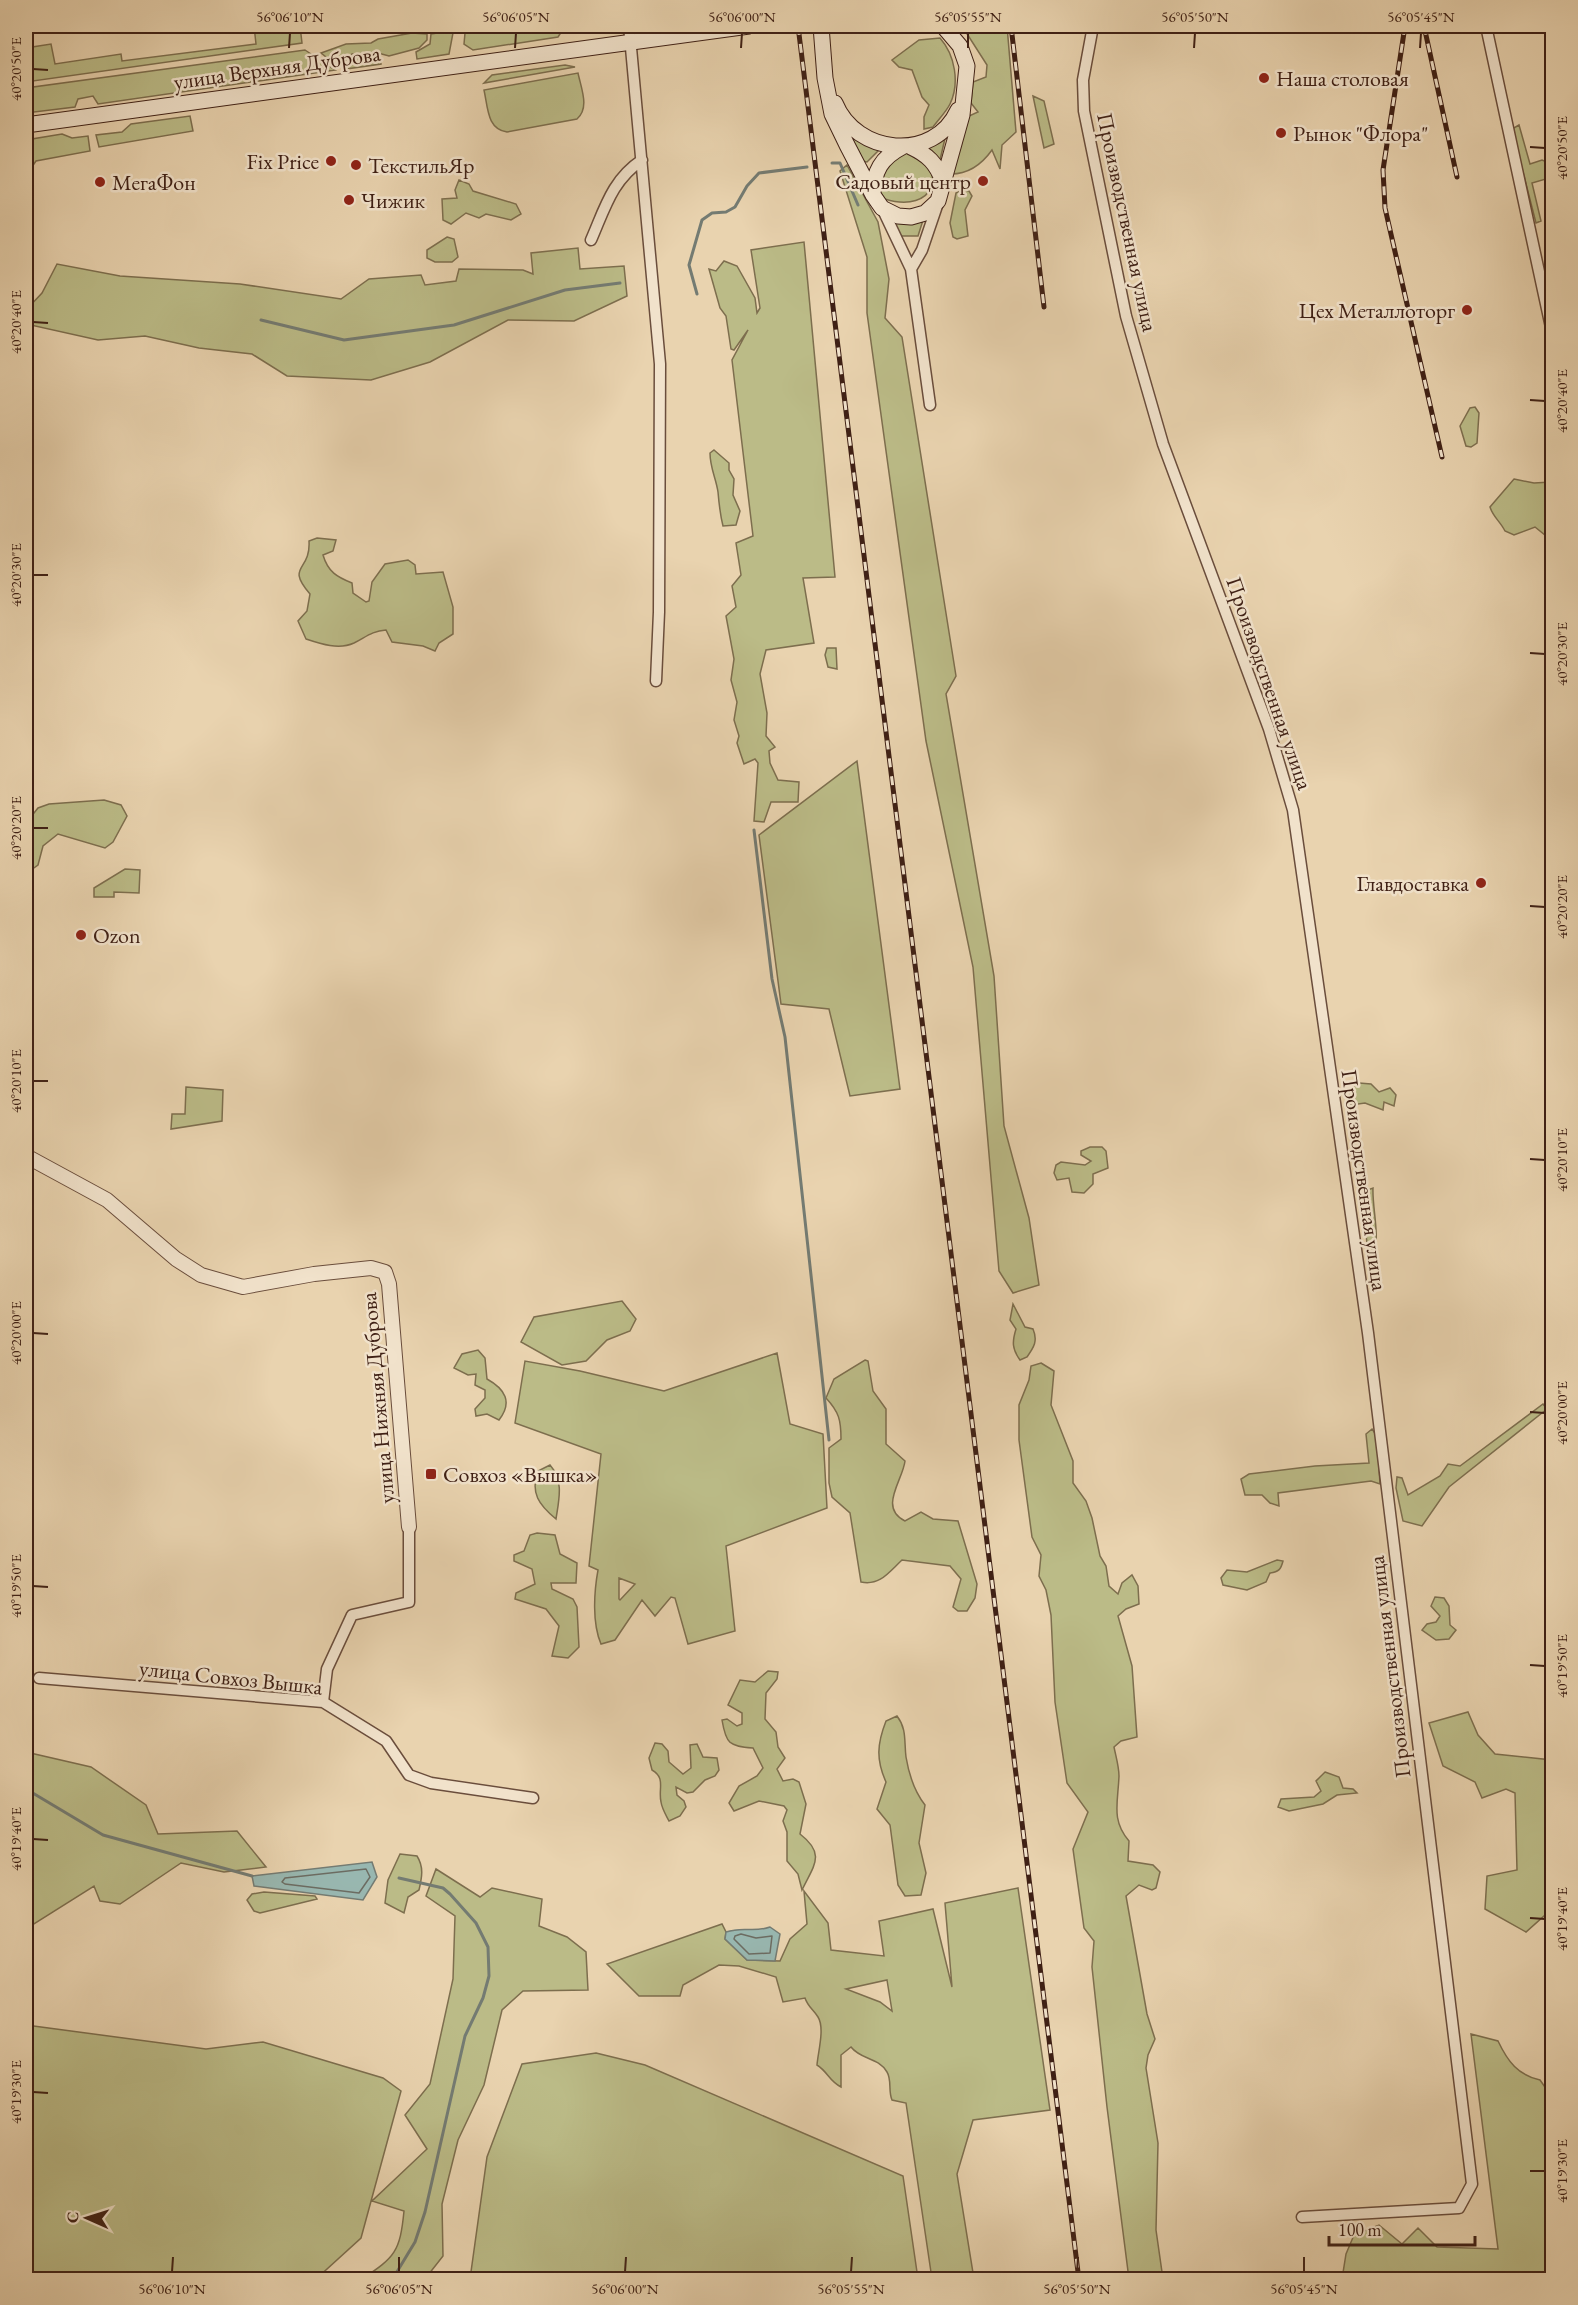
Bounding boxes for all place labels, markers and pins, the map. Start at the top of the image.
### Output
place label: Наша столовая [1276,64,1409,93]
marker: Наша столовая [1257,71,1271,85]
place label: Рынок "Флора" [1293,119,1428,148]
marker: Рынок "Флора" [1274,126,1288,140]
place label: Fix Price [247,147,319,176]
place label: ТекстильЯр [368,151,474,180]
marker: Fix Price [324,154,338,168]
marker: ТекстильЯр [349,158,363,172]
place label: Садовый центр [835,167,971,196]
place label: МегаФон [112,168,196,197]
marker: Садовый центр [976,174,990,188]
marker: МегаФон [93,175,107,189]
place label: Чижик [361,186,426,215]
marker: Чижик [342,193,356,207]
place label: Цех Металлоторг [1299,296,1455,325]
marker: Цех Металлоторг [1460,303,1474,317]
place label: Главдоставка [1356,869,1469,898]
marker: Главдоставка [1474,876,1488,890]
place label: Ozon [93,921,141,950]
marker: Ozon [74,928,88,942]
place label: Совхоз «Вышка» [443,1460,598,1489]
marker: Совхоз «Вышка» [424,1467,438,1481]

